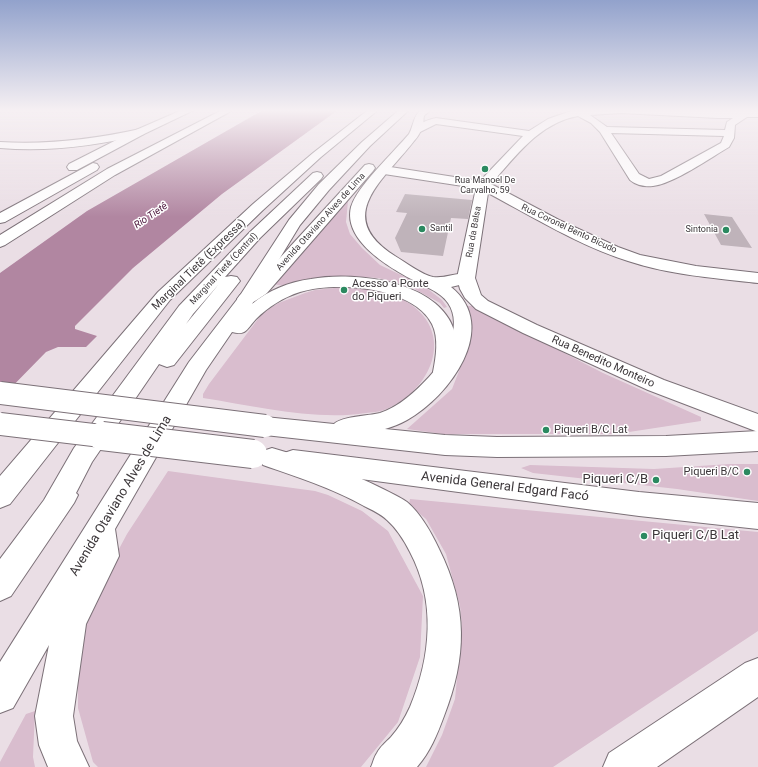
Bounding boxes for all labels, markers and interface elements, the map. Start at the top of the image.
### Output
marker: Rua Manoel De Carvalho, 59 [480,164,490,174]
street label: Avenida Otaviano Alves de Lima [274,171,368,273]
place label: Rua Manoel De Carvalho, 59 [455,176,515,197]
water label: Rio Tietê [132,200,170,232]
street label: Rua Coronel Bento Bicudo [520,202,618,256]
street label: Rua da Balsa [464,205,484,259]
street label: Marginal Tietê (Expressa) [149,217,249,313]
marker: Santil [417,224,427,234]
place label: Santil [430,224,453,234]
place label: Sintonia [685,225,718,235]
marker: Sintonia [721,225,731,235]
street label: Marginal Tietê (Central) [188,231,260,307]
place label: Acesso a Ponte do Piqueri [352,277,428,303]
marker: Acesso a Ponte do Piqueri [339,285,349,295]
street label: Rua Benedito Monteiro [549,333,657,391]
street label: Avenida Otaviano Alves de Lima [67,413,175,579]
place label: Piqueri B/C Lat [554,423,628,437]
marker: Piqueri B/C Lat [541,425,551,435]
place label: Piqueri B/C [684,465,739,479]
marker: Piqueri B/C [742,467,752,477]
street label: Avenida General Edgard Facó [420,469,590,505]
place label: Piqueri C/B [582,472,648,488]
marker: Piqueri C/B [651,475,661,485]
place label: Piqueri C/B Lat [652,528,739,544]
marker: Piqueri C/B Lat [639,531,649,541]

